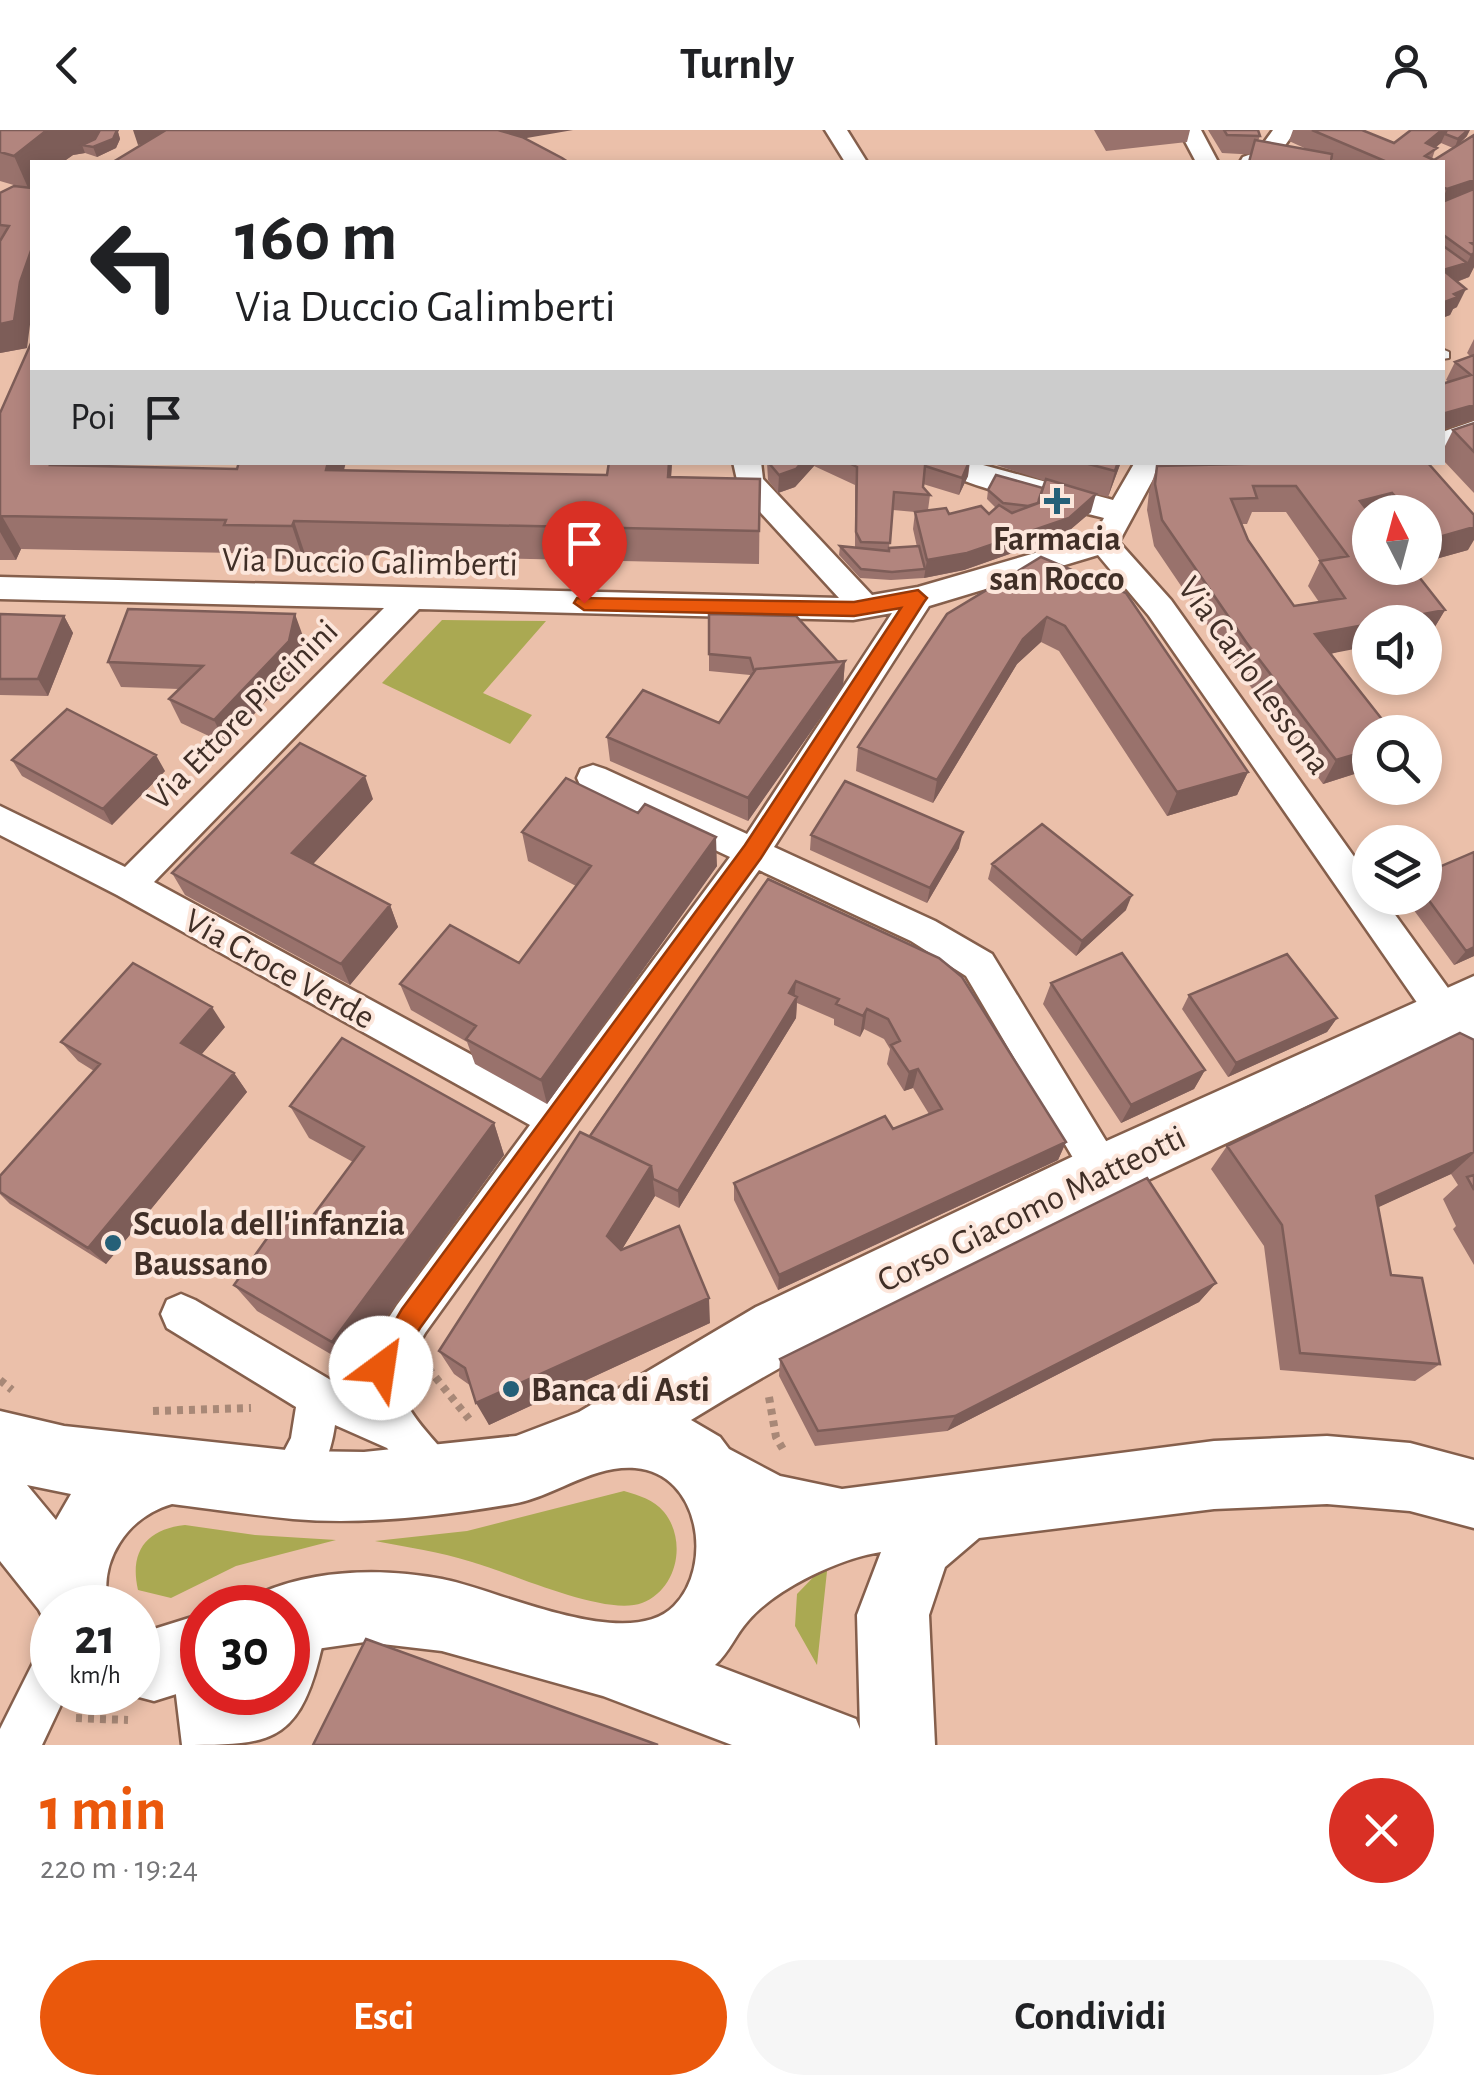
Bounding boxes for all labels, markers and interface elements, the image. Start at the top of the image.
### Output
icon: back [40,38,95,93]
icon: person [1379,38,1434,93]
text: Turnly [680,42,794,87]
icon: left [70,200,200,330]
text: 160 m [235,203,398,273]
text: Via Duccio Galimberti [235,285,616,330]
icon: arrive [136,390,191,445]
text: Poi [70,399,116,437]
marker: Farmacia san Rocco [1046,490,1068,512]
north arrow [1352,495,1442,585]
map controls [1352,495,1442,915]
pin [542,501,627,604]
icon: arrive [557,516,612,571]
place label: Farmacia san Rocco [990,522,1124,597]
street label: Via Duccio Galimberti [222,542,518,583]
street label: Via Carlo Lessona [1171,571,1337,781]
button: sound [1352,605,1442,695]
street label: Via Ettore Piccinini [141,613,345,817]
button: search [1352,715,1442,805]
button: layers [1352,825,1442,915]
street label: Via Croce Verde [178,903,380,1036]
street label: Corso Giacomo Matteotti [872,1120,1191,1299]
place label: Scuola dell'infanzia Baussano [133,1207,405,1282]
marker: Scuola dell'infanzia Baussano [102,1232,124,1254]
position arrow [329,1316,433,1420]
place label: Banca di Asti [531,1373,710,1408]
marker: Banca di Asti [500,1378,522,1400]
speed limit sign: 30 [180,1585,310,1715]
text: 21 [74,1613,116,1663]
text: km/h [69,1663,121,1688]
button: close [1329,1778,1434,1883]
text: 1 min [40,1781,166,1841]
text: 220 m · 19:24 [40,1852,198,1884]
button: Esci [40,1960,727,2075]
button: Condividi [747,1960,1434,2075]

